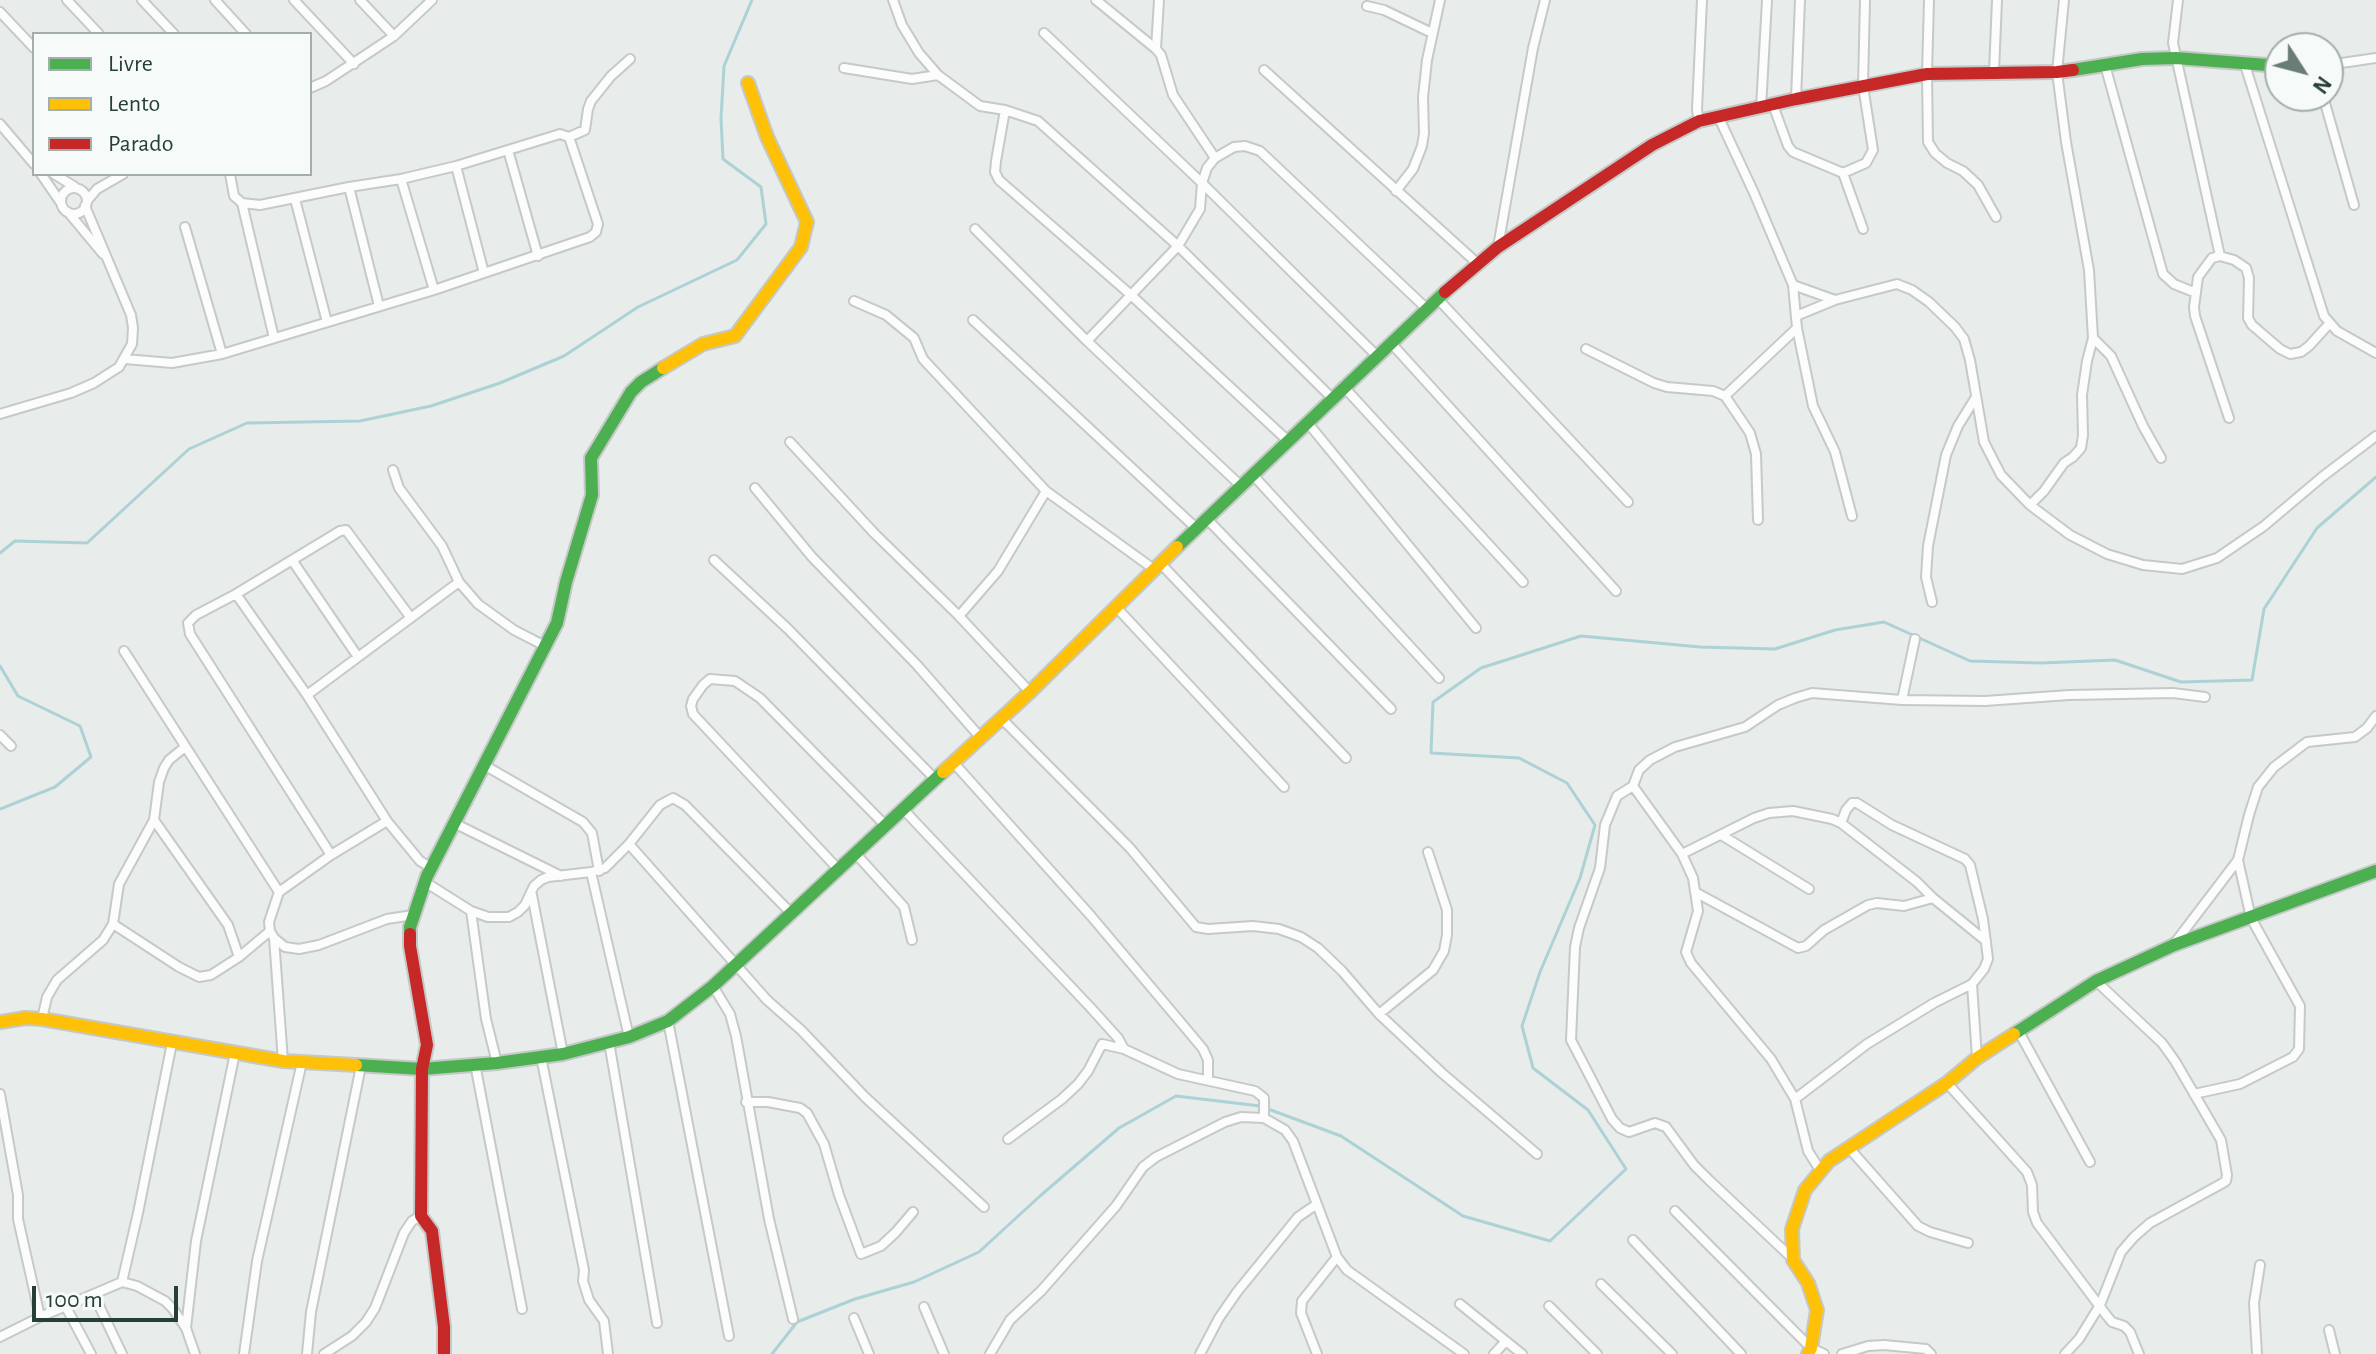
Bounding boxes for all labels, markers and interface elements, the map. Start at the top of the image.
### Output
legend [32,32,312,176]
north arrow [2264,32,2344,112]
text: Livre [108,52,153,76]
text: N [2308,72,2335,98]
text: Lento [108,92,160,116]
text: Parado [108,132,174,156]
scale bar [36,1270,182,1320]
text: 100 m [46,1288,103,1312]

